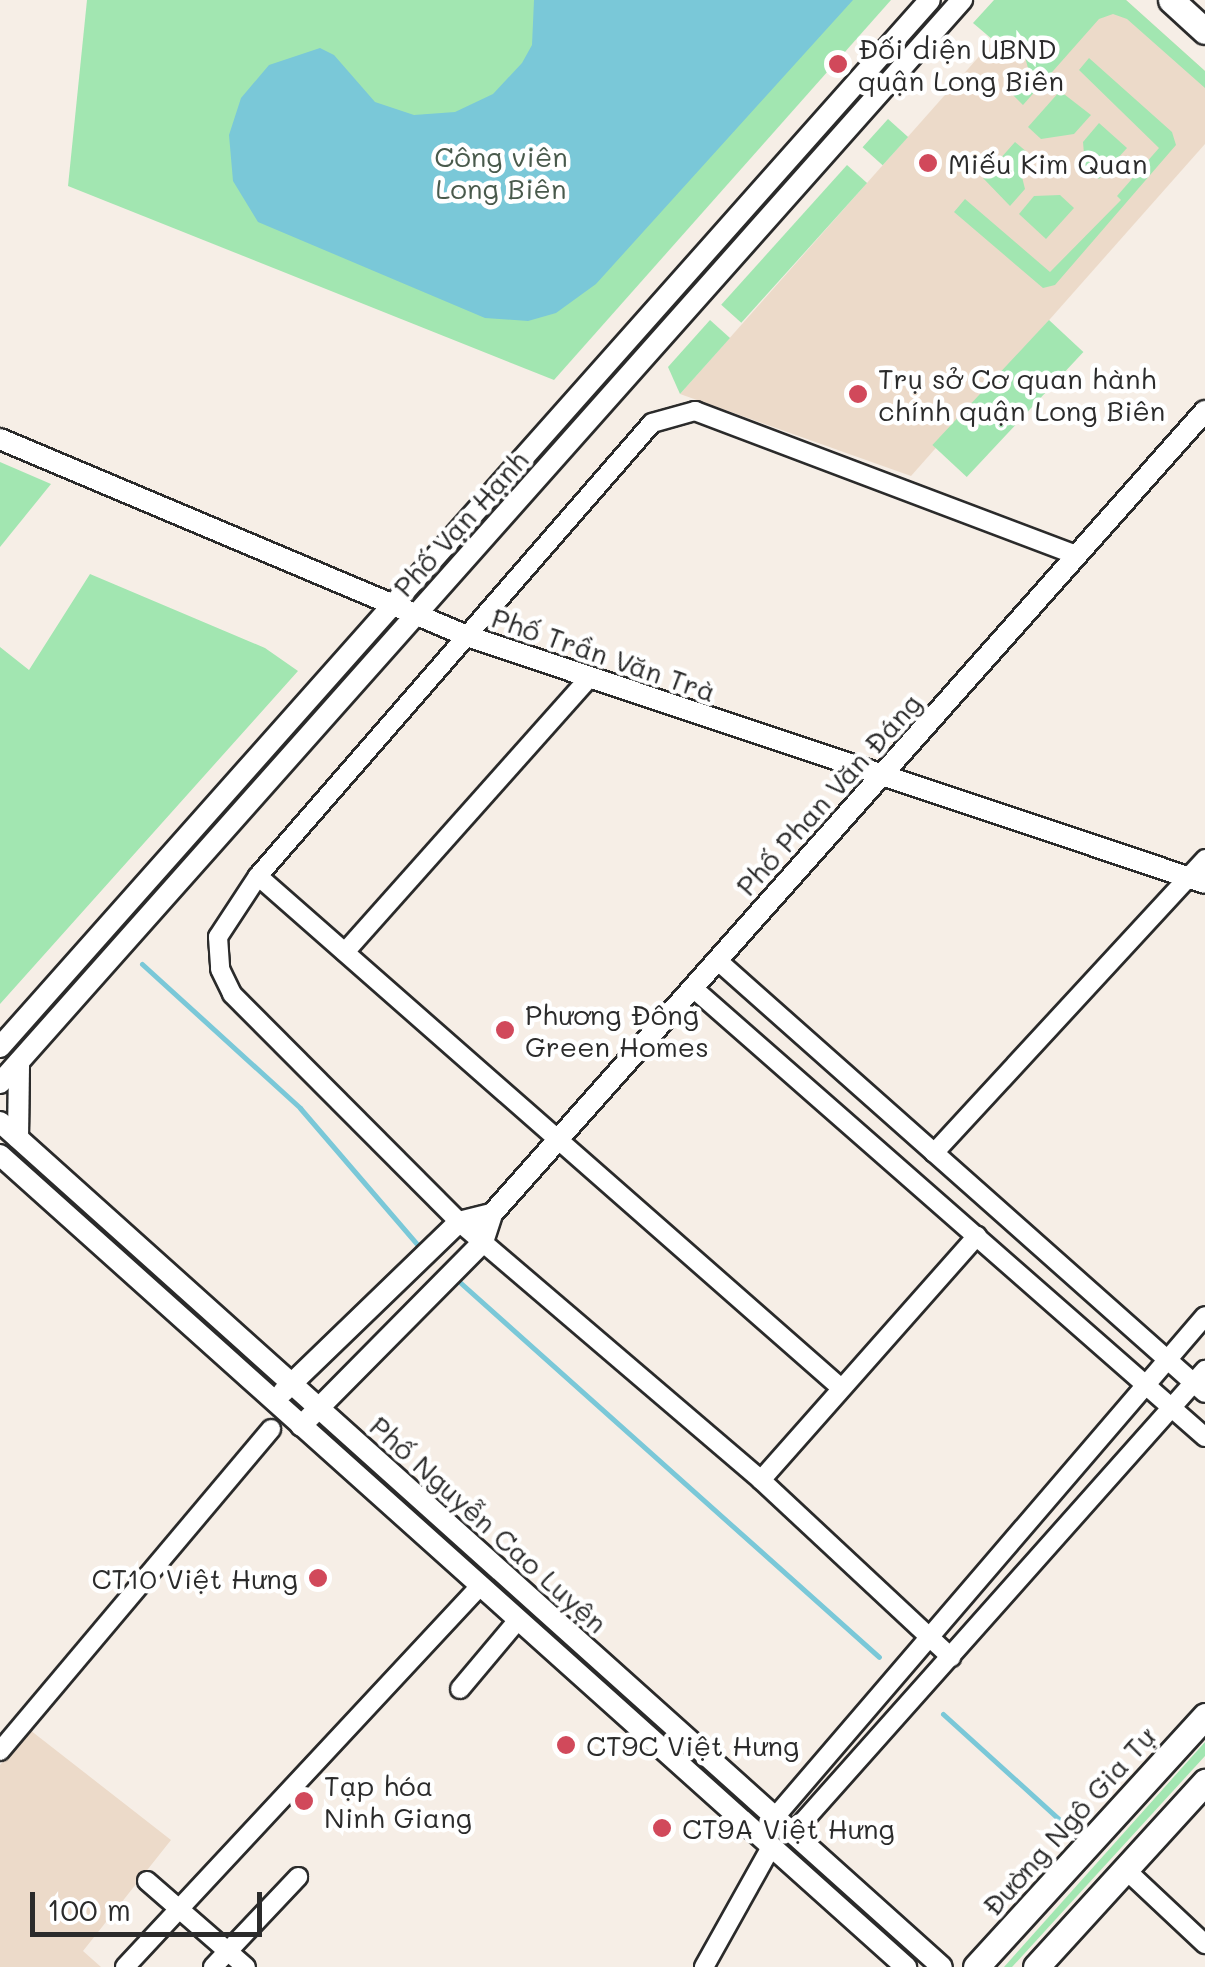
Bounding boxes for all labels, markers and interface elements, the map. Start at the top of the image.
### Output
place label: Đối diện UBND quận Long Biên [858,31,1064,97]
marker: Đối diện UBND quận Long Biên [827,53,849,75]
park label: Công viên Long Biên [434,139,568,205]
place label: Miếu Kim Quan [948,146,1147,180]
marker: Miếu Kim Quan [917,152,939,174]
place label: Trụ sở Cơ quan hành chính quận Long Biên [878,361,1165,427]
marker: Trụ sở Cơ quan hành chính quận Long Biên [847,383,869,405]
street label: Phố Vạn Hạnh [386,443,534,603]
street label: Phố Trần Văn Trà [488,600,720,708]
street label: Phố Phan Văn Đáng [728,686,928,902]
place label: Phương Đông Green Homes [525,997,709,1063]
marker: Phương Đông Green Homes [494,1019,516,1041]
street label: Phố Nguyễn Cao Luyện [363,1409,615,1639]
place label: CT10 Việt Hưng [91,1561,298,1595]
marker: CT10 Việt Hưng [307,1567,329,1589]
street label: Đường Ngô Gia Tự [975,1720,1161,1922]
place label: CT9C Việt Hưng [586,1728,799,1762]
marker: CT9C Việt Hưng [555,1734,577,1756]
place label: Tạp hóa Ninh Giang [324,1768,472,1834]
marker: Tạp hóa Ninh Giang [293,1790,315,1812]
place label: CT9A Việt Hưng [682,1811,895,1845]
marker: CT9A Việt Hưng [651,1817,673,1839]
scale bar [35,1872,268,1934]
text: 100 m [47,1889,131,1929]

